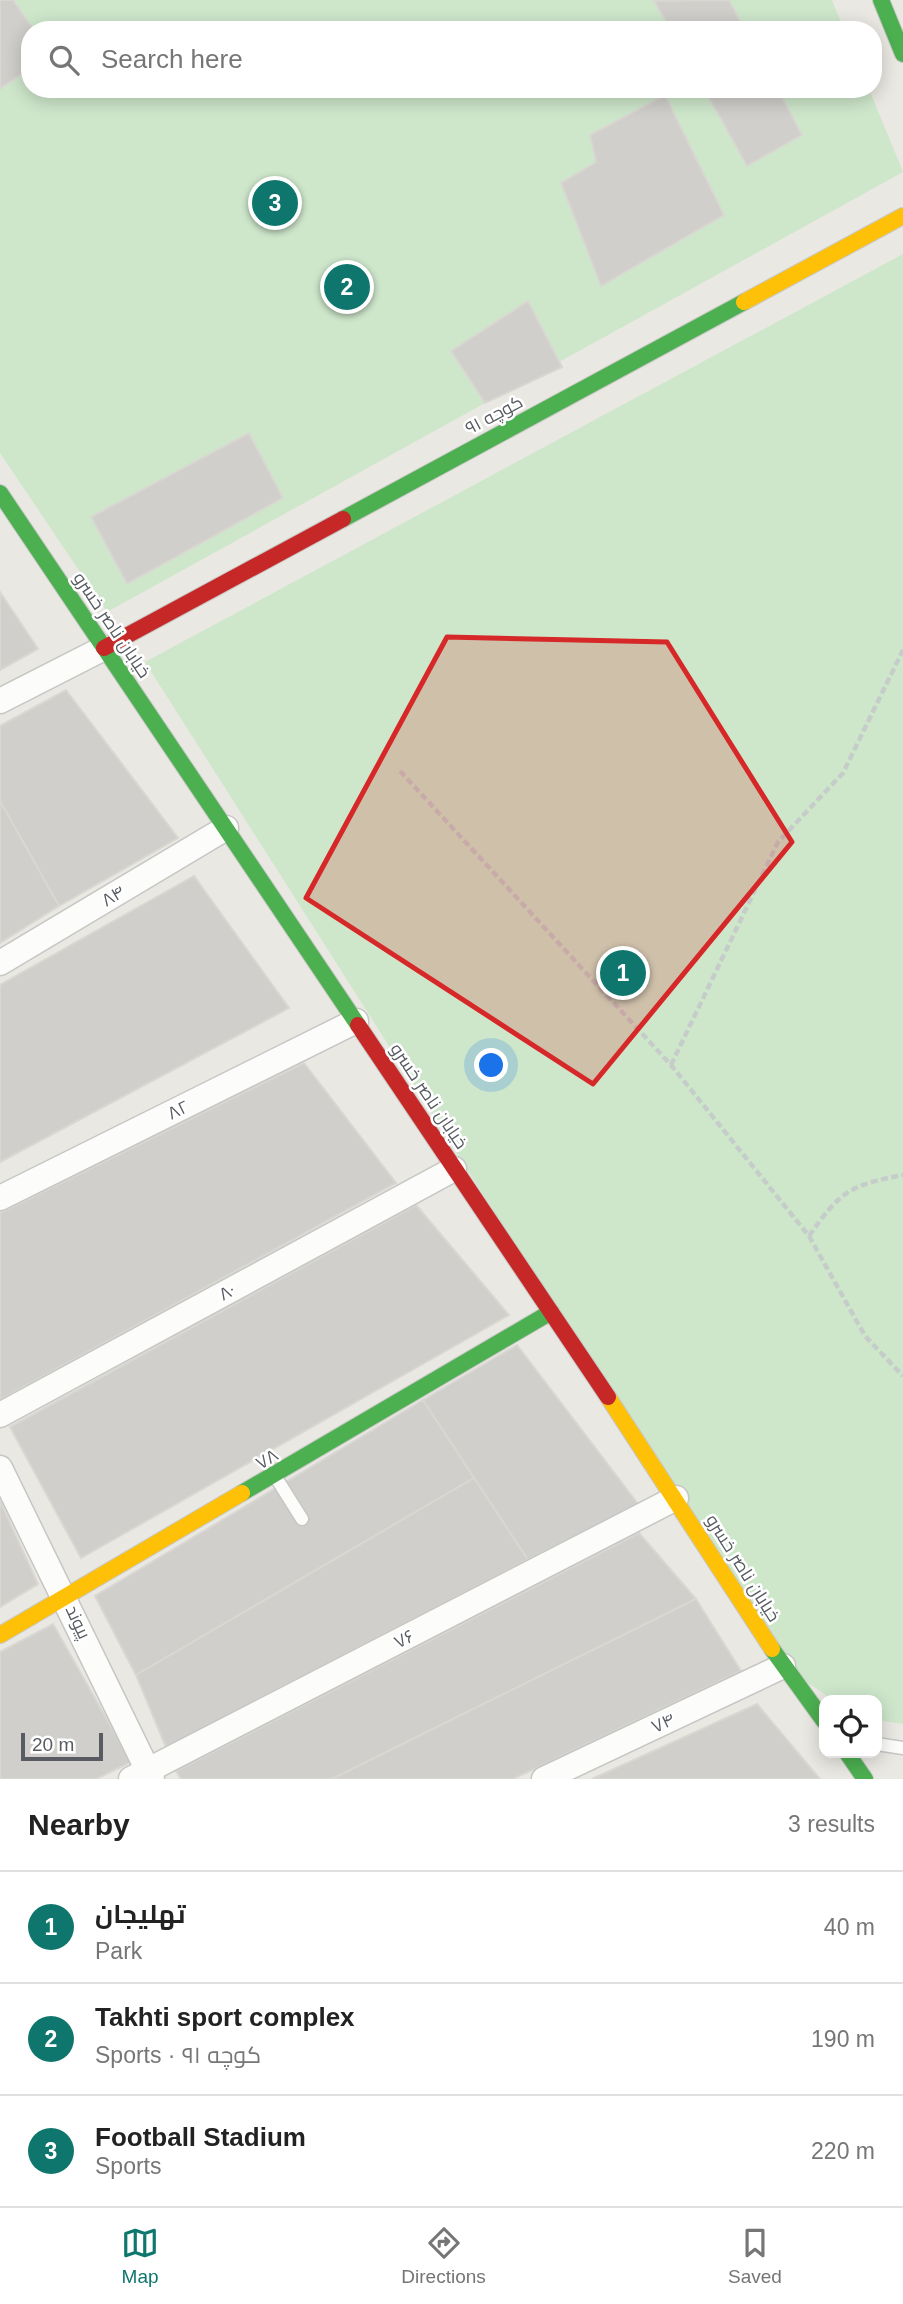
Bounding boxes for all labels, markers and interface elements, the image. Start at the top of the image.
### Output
search box [21,21,882,98]
icon: search [45,41,83,79]
text: Search here [101,44,243,74]
pin: 3 [252,177,298,229]
pin: 2 [324,261,370,313]
street label: کوچه ۹۱ [462,392,527,440]
street label: خیابان ناصر خسرو [69,569,155,682]
street label: ۸۴ [98,881,128,911]
pin: 1 [600,947,646,999]
street label: خیابان ناصر خسرو [386,1040,472,1153]
your location [474,1048,508,1082]
street label: ۸۲ [164,1096,192,1124]
street label: ۸۰ [215,1279,239,1305]
street label: ۷۸ [252,1445,282,1473]
street label: خیابان ناصر خسرو [701,1511,784,1626]
street label: پیوند [60,1602,95,1643]
street label: ۷۶ [391,1626,417,1652]
map controls [819,1695,882,1758]
button: locate [819,1695,882,1758]
street label: ۷۴ [648,1709,678,1737]
scale bar [21,1730,103,1762]
text: 20 m [32,1734,74,1755]
text: Nearby [28,1808,130,1841]
text: 3 results [788,1811,875,1837]
text: تهلیجان [95,1899,185,1929]
text: 1 [45,1914,57,1940]
text: 40 m [824,1914,875,1940]
text: Park [95,1938,142,1964]
text: Takhti sport complex [95,2002,355,2032]
text: 2 [45,2026,57,2052]
text: 190 m [811,2026,875,2052]
text: Sports · کوچه ۹۱ [95,2042,261,2068]
text: Football Stadium [95,2122,306,2152]
text: 3 [45,2138,57,2164]
text: 220 m [811,2138,875,2164]
text: Sports [95,2153,161,2179]
tab: Map [121,2224,159,2288]
tab: Directions [401,2224,486,2288]
tab: Saved [728,2224,782,2288]

